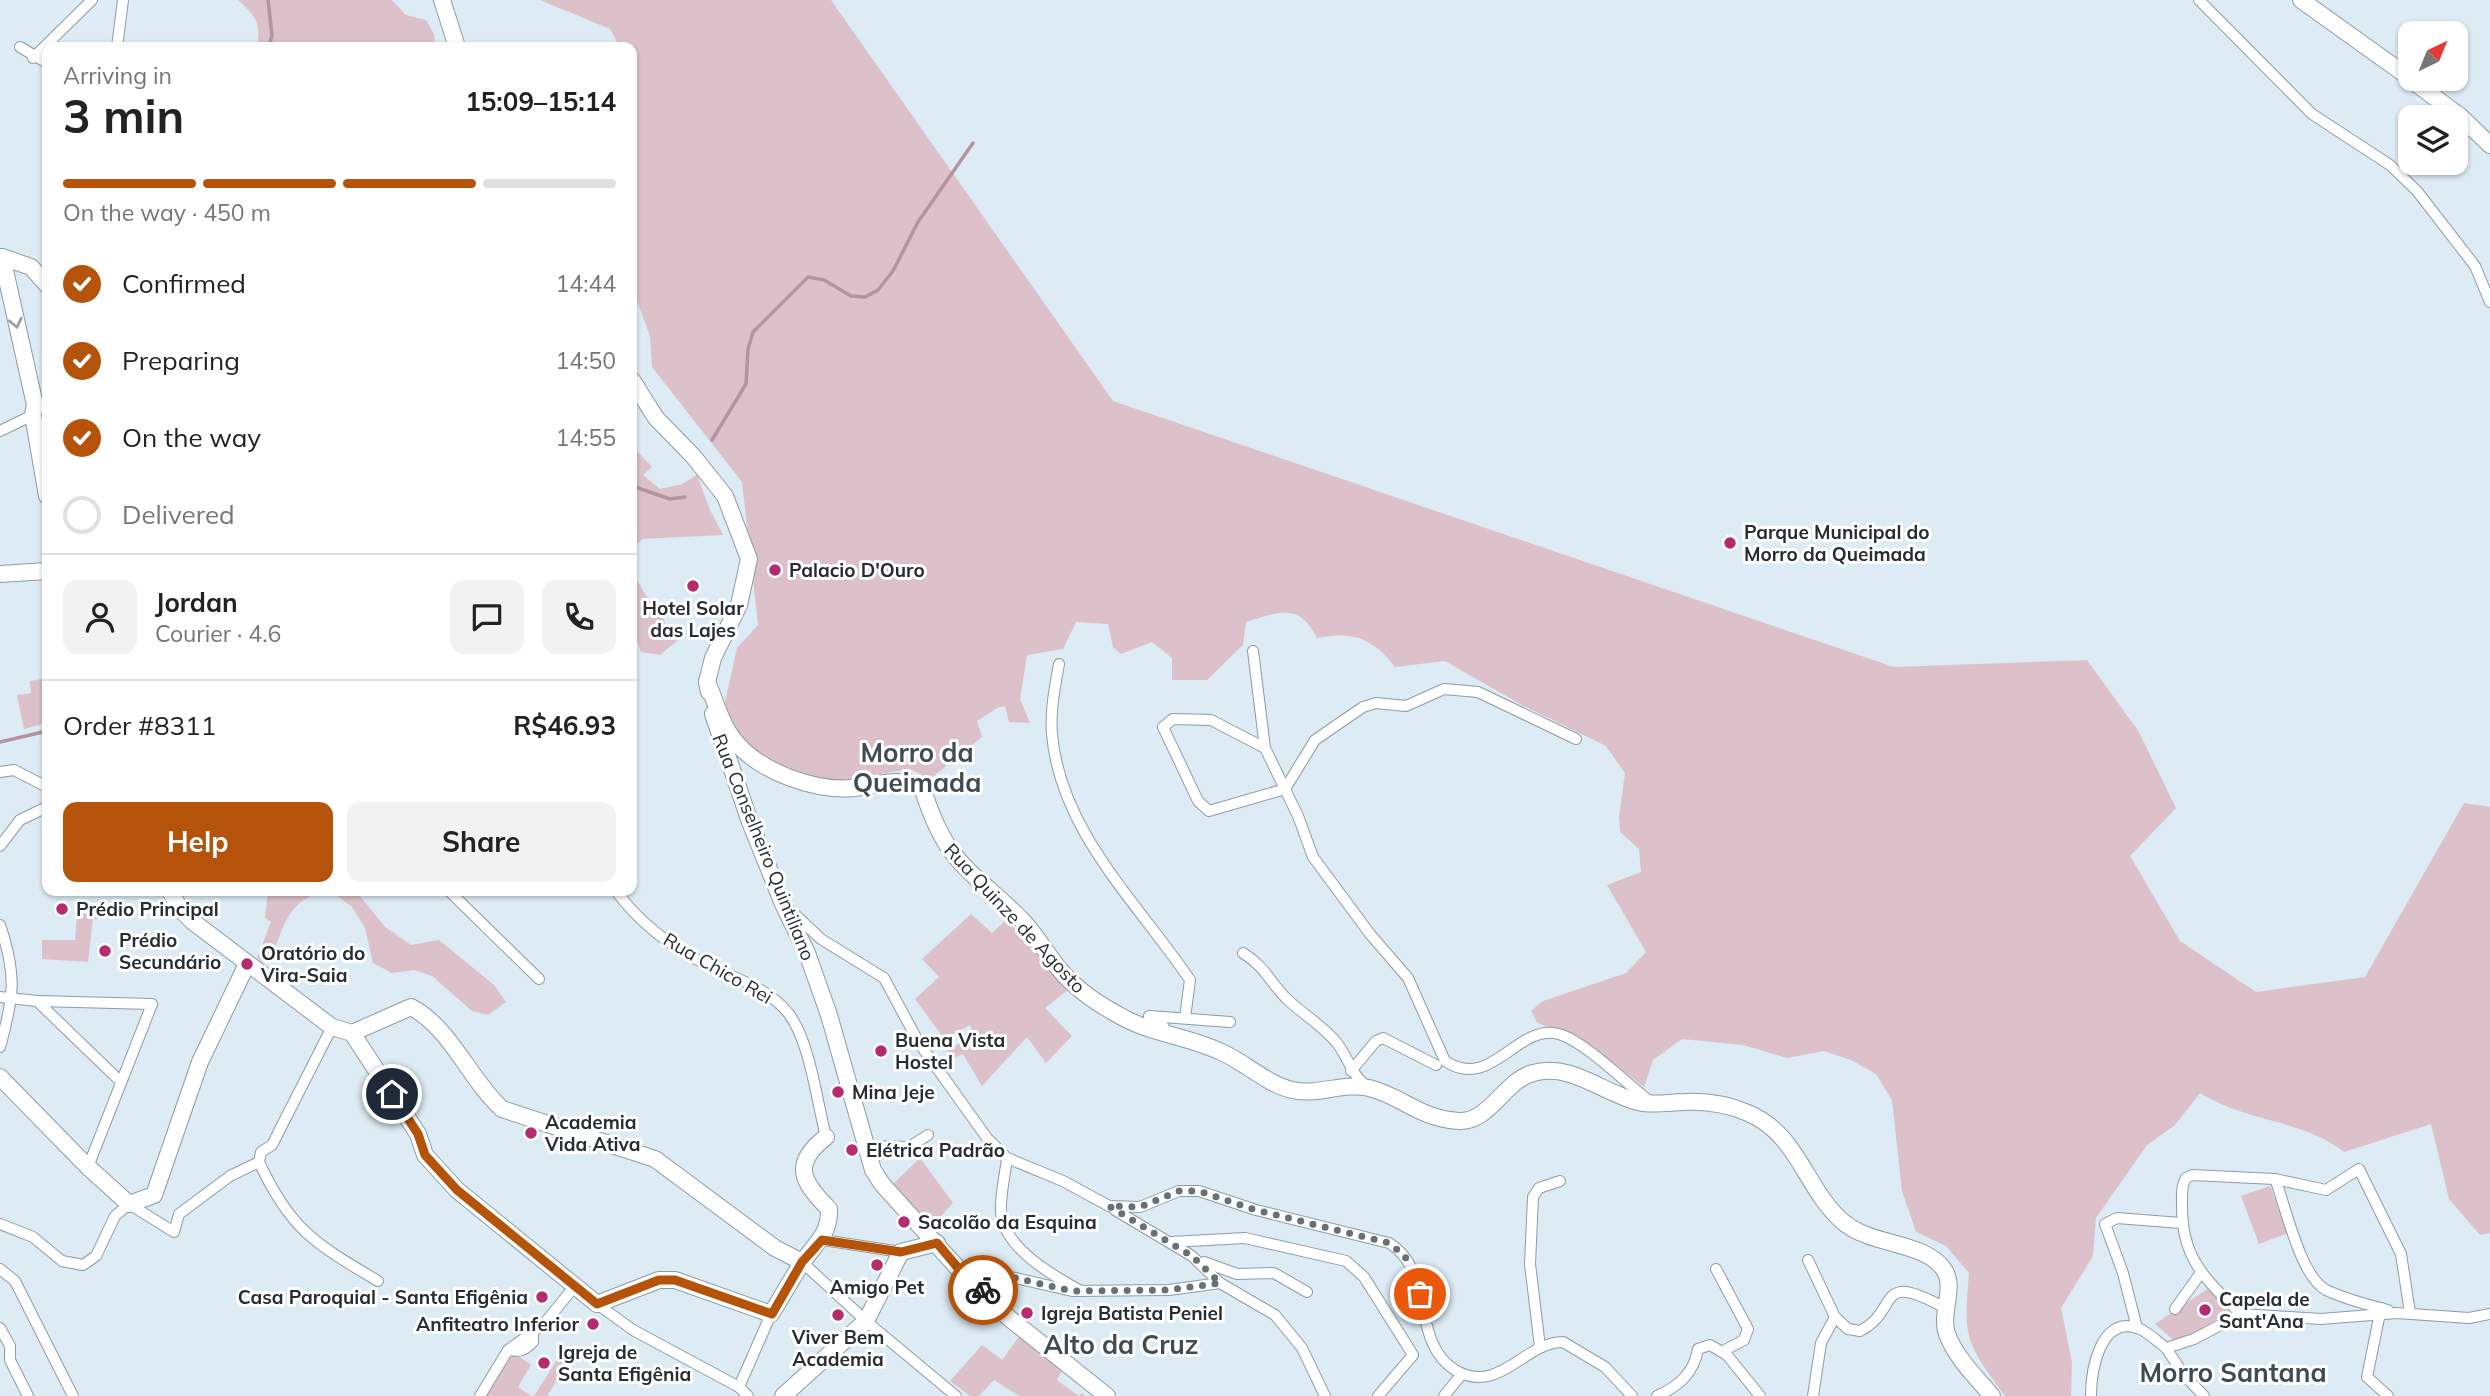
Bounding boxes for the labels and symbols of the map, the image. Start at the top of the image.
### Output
north arrow [2398,21,2468,91]
one-way arrow [8,317,23,329]
place label: Parque Municipal do Morro da Queimada [1744,520,1930,566]
marker: Parque Municipal do Morro da Queimada [1722,535,1738,551]
place label: Palacio D'Ouro [789,558,925,582]
marker: Palacio D'Ouro [767,562,783,578]
marker: Hotel Solar das Lajes [685,578,701,594]
place label: Hotel Solar das Lajes [642,596,744,642]
street label: Rua Conselheiro Quintiliano [707,730,821,964]
district label: Morro da Queimada [853,736,981,799]
street label: Rua Quinze de Agosto [939,838,1091,998]
place label: Prédio Principal [76,897,219,921]
marker: Prédio Principal [54,901,70,917]
street label: Rua Chico Rei [659,927,777,1009]
place label: Prédio Secundário [119,928,221,974]
place label: Oratório do Vira-Saia [260,941,365,987]
marker: Prédio Secundário [97,943,113,959]
marker: Oratório do Vira-Saia [239,956,255,972]
place label: Buena Vista Hostel [895,1028,1005,1074]
marker: Buena Vista Hostel [873,1043,889,1059]
pin [362,1064,422,1124]
place label: Mina Jeje [852,1080,935,1104]
marker: Mina Jeje [830,1084,846,1100]
place label: Academia Vida Ativa [544,1110,640,1156]
marker: Academia Vida Ativa [523,1125,539,1141]
place label: Elétrica Padrão [866,1138,1005,1162]
marker: Elétrica Padrão [844,1142,860,1158]
place label: Sacolão da Esquina [918,1210,1097,1234]
marker: Sacolão da Esquina [896,1214,912,1230]
courier [948,1255,1018,1325]
marker: Amigo Pet [869,1257,885,1273]
pin [1390,1264,1450,1324]
place label: Amigo Pet [830,1275,924,1299]
place label: Casa Paroquial - Santa Efigênia [238,1285,528,1309]
place label: Capela de Sant'Ana [2219,1287,2310,1333]
marker: Casa Paroquial - Santa Efigênia [534,1289,550,1305]
place label: Igreja Batista Peniel [1041,1301,1223,1325]
marker: Capela de Sant'Ana [2197,1302,2213,1318]
marker: Igreja Batista Peniel [1019,1305,1035,1321]
marker: Viver Bem Academia [830,1307,846,1323]
place label: Anfiteatro Inferior [416,1312,580,1336]
marker: Anfiteatro Inferior [585,1316,601,1332]
place label: Viver Bem Academia [791,1325,884,1371]
district label: Alto da Cruz [1043,1328,1199,1361]
place label: Igreja de Santa Efigênia [558,1340,691,1386]
marker: Igreja de Santa Efigênia [536,1355,552,1371]
district label: Morro Santana [2139,1356,2327,1389]

